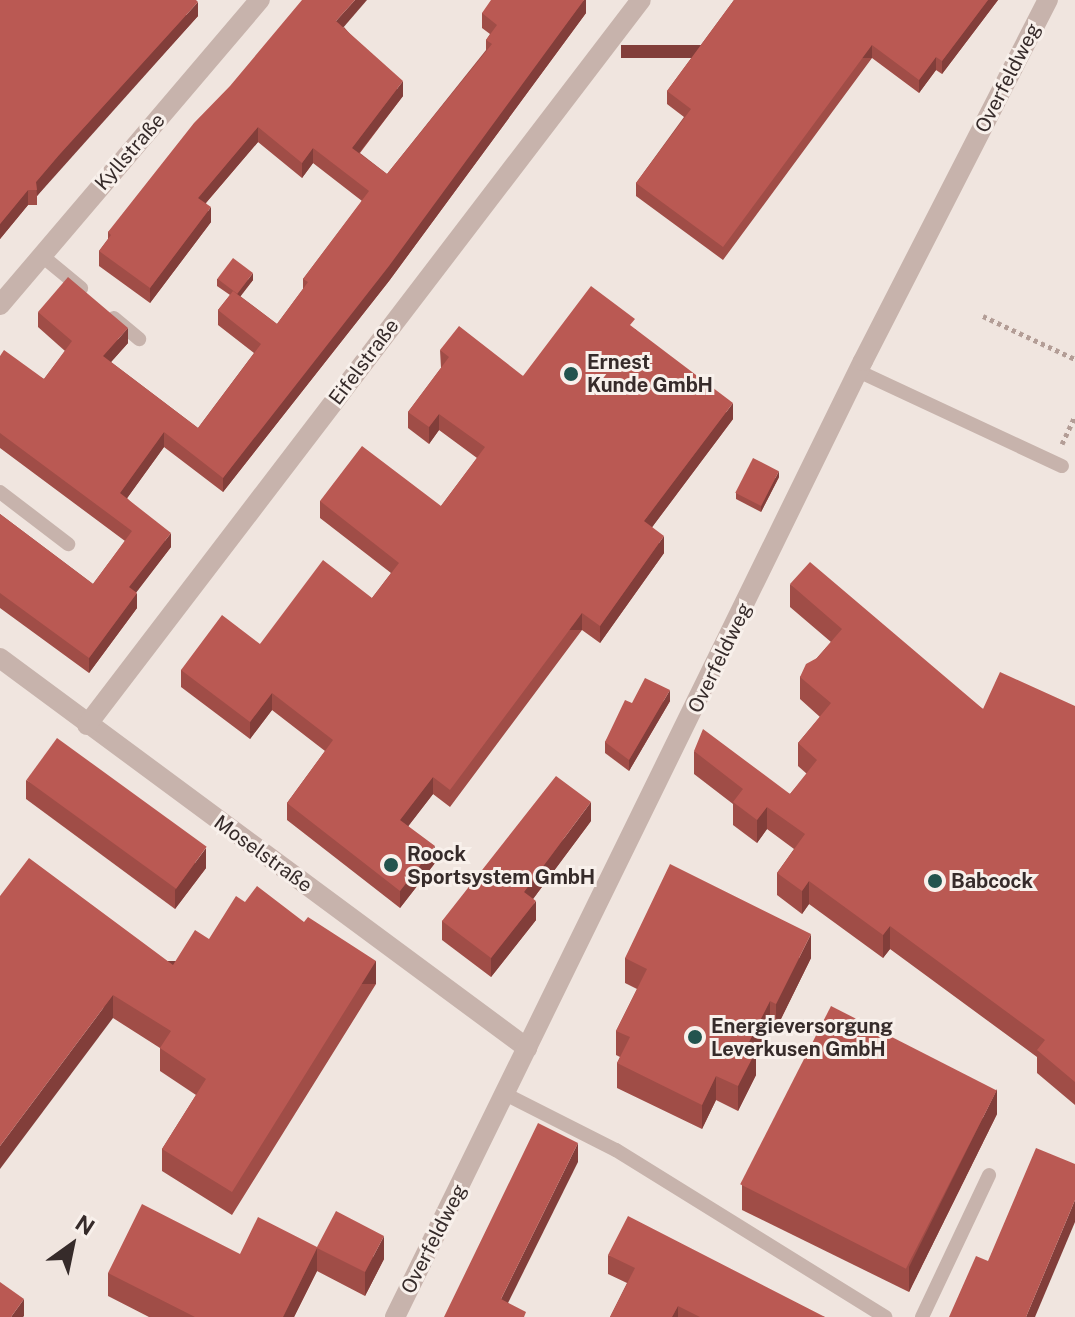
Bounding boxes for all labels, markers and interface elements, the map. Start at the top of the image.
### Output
street label: Overfeldweg [970,19,1046,137]
street label: Kyllstraße [90,109,170,195]
street label: Eifelstraße [324,314,404,410]
place label: Ernest Kunde GmbH [587,350,713,397]
marker: Ernest Kunde GmbH [562,365,580,383]
street label: Overfeldweg [683,599,757,717]
street label: Moselstraße [209,810,317,898]
place label: Roock Sportsystem GmbH [407,842,595,889]
marker: Roock Sportsystem GmbH [382,856,400,874]
place label: Babcock [951,869,1033,893]
marker: Babcock [926,872,944,890]
place label: Energieversorgung Leverkusen GmbH [711,1014,893,1061]
marker: Energieversorgung Leverkusen GmbH [686,1028,704,1046]
street label: Overfeldweg [396,1180,472,1298]
north arrow [32,1205,112,1285]
text: N [71,1209,99,1240]

